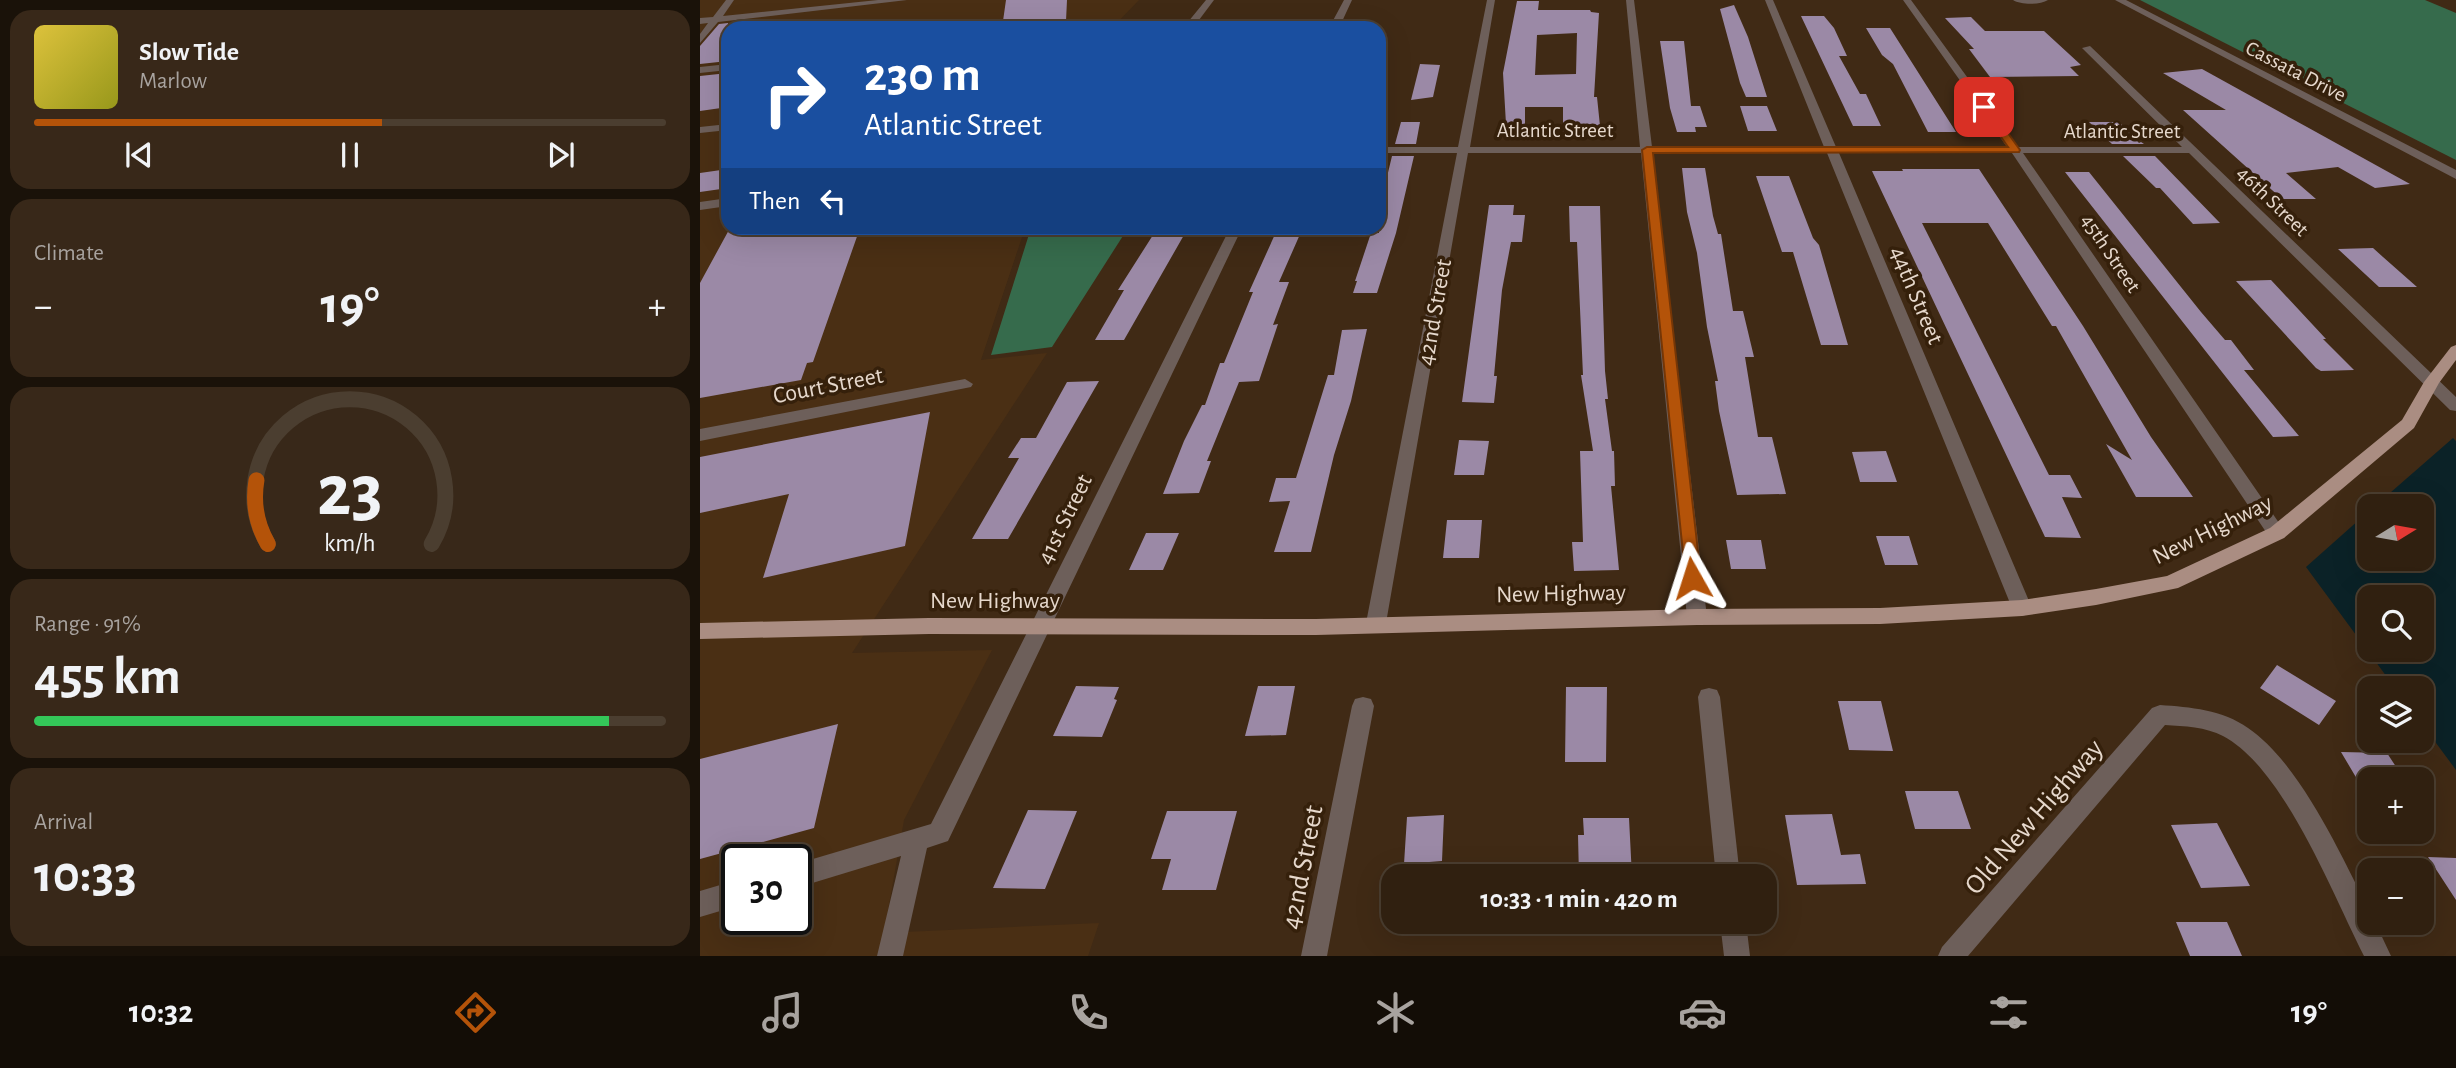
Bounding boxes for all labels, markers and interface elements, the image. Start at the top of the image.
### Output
street label: Cassata Drive [2242,37,2349,106]
text: Slow Tide [139,39,239,65]
icon: right [749,49,840,140]
text: 230 m [864,51,981,100]
text: Marlow [139,70,207,93]
pin [1954,77,2014,137]
icon: arrive [1965,88,2003,126]
text: Atlantic Street [864,109,1042,141]
street label: Atlantic Street [1497,120,1614,141]
street label: Atlantic Street [2064,121,2181,142]
icon: previous [120,136,158,174]
icon: pause [331,136,369,174]
icon: next [542,136,580,174]
street label: 46th Street [2233,162,2313,241]
icon: left [814,182,852,220]
text: Then [749,188,800,214]
street label: 45th Street [2077,210,2144,296]
text: Climate [34,242,104,265]
street label: 44th Street [1885,243,1948,348]
street label: 42nd Street [1414,257,1456,367]
text: 19° [320,280,380,332]
text: − [34,288,52,326]
text: + [648,288,666,326]
street label: Court Street [771,363,886,408]
text: 23 [317,456,383,529]
street label: 41st Street [1033,470,1097,568]
street label: New Highway [2149,491,2276,569]
north arrow [2357,494,2434,570]
map controls [2357,494,2434,935]
text: km/h [324,531,376,556]
position arrow [1655,541,1729,615]
street label: New Highway [1496,581,1626,607]
button: search [2357,585,2434,662]
street label: New Highway [930,589,1060,613]
text: Range · 91% [34,613,141,636]
text: 455 km [34,651,181,703]
button: layers [2357,676,2434,753]
street label: Old New Highway [1960,734,2109,900]
button: + [2357,767,2434,844]
street label: 42nd Street [1277,803,1329,932]
text: Arrival [34,811,93,834]
speed limit sign: 30 [721,844,812,935]
text: 10:33 [34,849,137,901]
button: − [2357,858,2434,935]
text: 10:33 · 1 min · 420 m [1480,886,1678,912]
icon: directions [451,988,500,1037]
icon: music [758,988,807,1037]
icon: phone [1064,988,1113,1037]
icon: climate [1371,988,1420,1037]
icon: car [1678,988,1727,1037]
icon: filters [1984,988,2033,1037]
text: 10:32 [129,996,193,1028]
text: 19° [2291,996,2327,1028]

